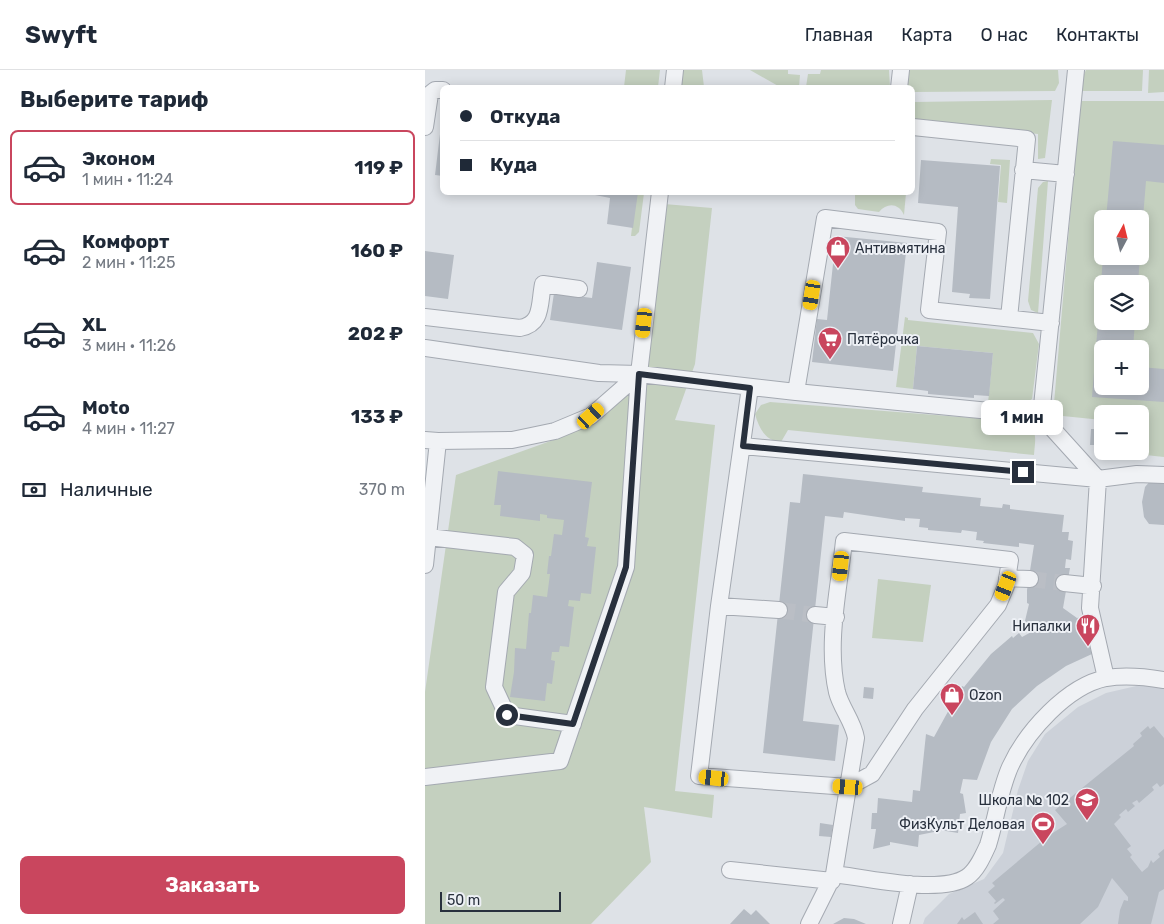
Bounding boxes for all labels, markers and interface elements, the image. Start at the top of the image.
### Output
text: Swyft [25,21,97,49]
text: Главная [805,24,873,46]
text: Карта [901,24,953,46]
text: О нас [981,24,1028,46]
text: Контакты [1056,24,1139,46]
text: Выберите тариф [20,86,209,113]
text: Откуда [490,105,560,128]
icon: car [22,145,67,190]
text: Эконом [82,147,155,170]
text: Куда [490,153,537,176]
text: 119 ₽ [354,156,403,179]
text: 1 мин · 11:24 [82,170,173,189]
north arrow [1094,210,1149,265]
map controls [1094,210,1149,460]
icon: car [22,228,67,273]
text: Комфорт [82,230,169,253]
shop icon: Антивмятина [825,235,851,269]
text: 160 ₽ [351,239,403,262]
place label: Антивмятина [855,240,946,257]
text: 2 мин · 11:25 [82,253,176,272]
button: layers [1094,275,1149,330]
car [802,279,821,311]
car [634,307,653,339]
icon: car [22,311,67,356]
text: XL [82,313,106,336]
text: 202 ₽ [348,322,403,345]
supermarket icon: Пятёрочка [817,326,843,360]
place label: Пятёрочка [847,331,919,348]
text: 3 мин · 11:26 [82,336,176,355]
button: + [1094,340,1149,395]
icon: car [22,394,67,439]
text: Moto [82,396,130,419]
car [574,400,607,432]
callout: 1 мин [982,400,1064,434]
text: 133 ₽ [351,405,403,428]
button: − [1094,405,1149,460]
text: 1 мин [1000,408,1044,427]
text: 4 мин · 11:27 [82,419,175,438]
route end [1012,461,1034,483]
icon: cash [20,476,48,504]
text: Наличные [60,478,153,501]
text: 370 m [359,480,405,499]
car [831,550,850,582]
car [993,569,1018,603]
restaurant icon: Нипалки [1075,613,1101,647]
place label: Нипалки [1012,618,1071,635]
shop icon: Ozon [939,682,965,716]
place label: Ozon [969,687,1002,704]
route start [496,704,518,726]
car [698,769,729,787]
car [832,778,863,796]
school or university icon: Школа № 102 [1074,787,1100,821]
place label: Школа № 102 [979,792,1069,809]
sports icon: ФизКульт Деловая [1030,811,1056,845]
place label: ФизКульт Деловая [899,816,1025,833]
button: Заказать [20,856,405,914]
scale bar [440,889,561,912]
text: 50 m [447,892,480,909]

